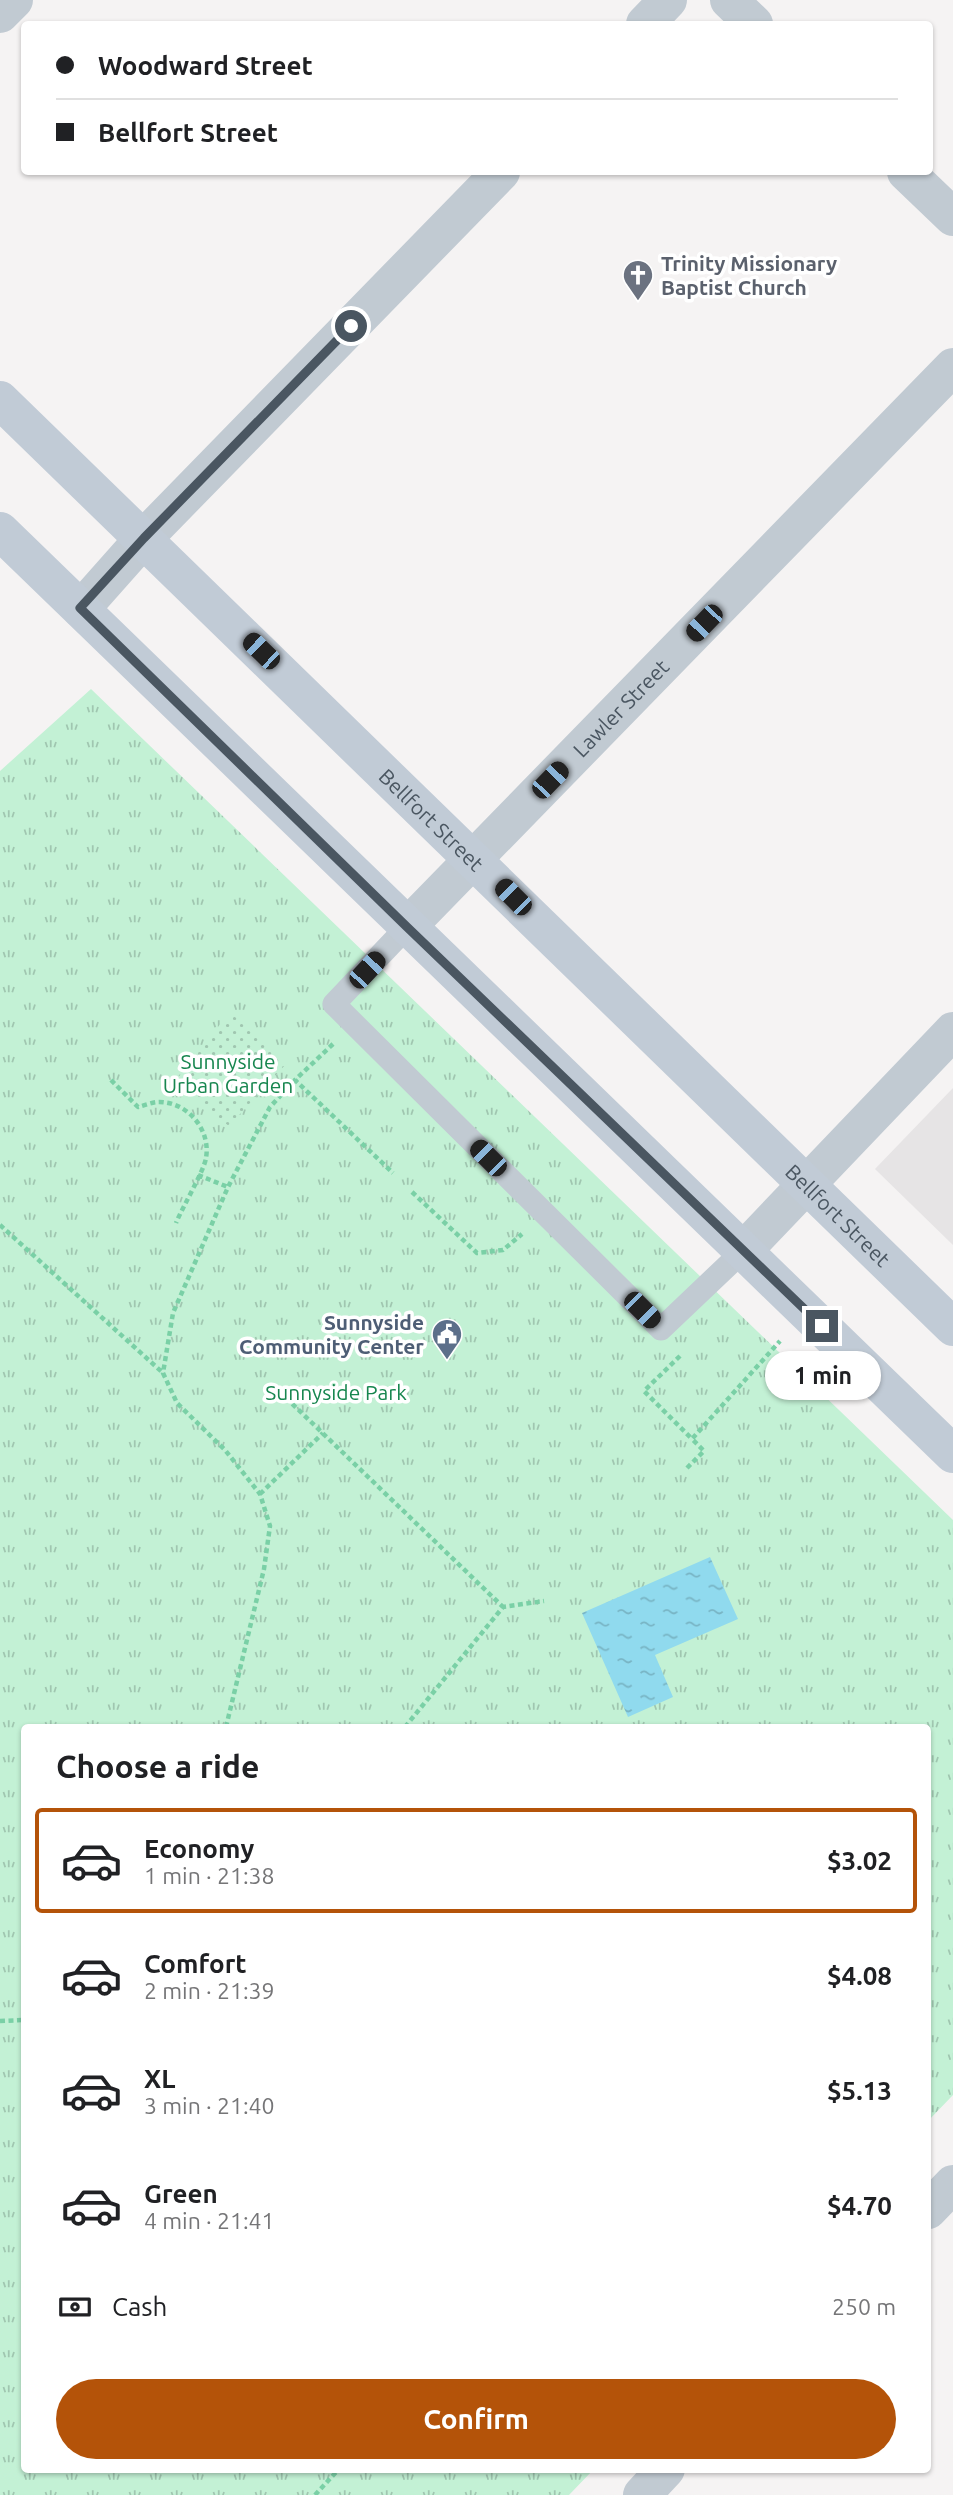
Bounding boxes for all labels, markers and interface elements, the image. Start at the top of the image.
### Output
text: Woodward Street [98,51,313,80]
text: Bellfort Street [98,118,278,147]
place label: Trinity Missionary Baptist Church [661,251,837,299]
church icon: Trinity Missionary Baptist Church [621,258,655,302]
route start [335,310,367,342]
car [682,601,727,645]
car [239,629,284,673]
street label: Lawler Street [568,654,673,762]
car [528,758,573,802]
street label: Bellfort Street [374,764,489,876]
car [491,875,536,919]
car [345,947,390,993]
park label: Sunnyside Urban Garden [163,1049,293,1097]
car [466,1136,511,1180]
street label: Bellfort Street [781,1159,895,1271]
car [620,1288,665,1332]
place label: Sunnyside Community Center [239,1310,424,1358]
route end [806,1310,838,1342]
public building icon: Sunnyside Community Center [430,1317,464,1361]
callout: 1 min [764,1350,880,1400]
text: 1 min [794,1363,852,1388]
park label: Sunnyside Park [265,1380,407,1404]
text: Choose a ride [56,1748,259,1784]
icon: car [60,1829,123,1892]
text: Economy [144,1834,254,1863]
text: $3.02 [827,1846,892,1875]
text: 1 min · 21:38 [144,1863,275,1888]
icon: car [60,1944,123,2007]
text: Comfort [144,1949,247,1978]
text: $4.08 [827,1961,892,1990]
text: 2 min · 21:39 [144,1978,275,2003]
icon: car [60,2059,123,2122]
text: XL [144,2064,175,2093]
text: $5.13 [827,2076,892,2105]
text: 3 min · 21:40 [144,2093,275,2118]
icon: car [60,2174,123,2237]
text: Green [144,2179,218,2208]
text: $4.70 [827,2191,892,2220]
text: 4 min · 21:41 [144,2208,275,2233]
icon: cash [56,2288,94,2326]
text: Cash [112,2292,167,2321]
text: 250 m [832,2294,896,2319]
button: Confirm [56,2379,896,2459]

